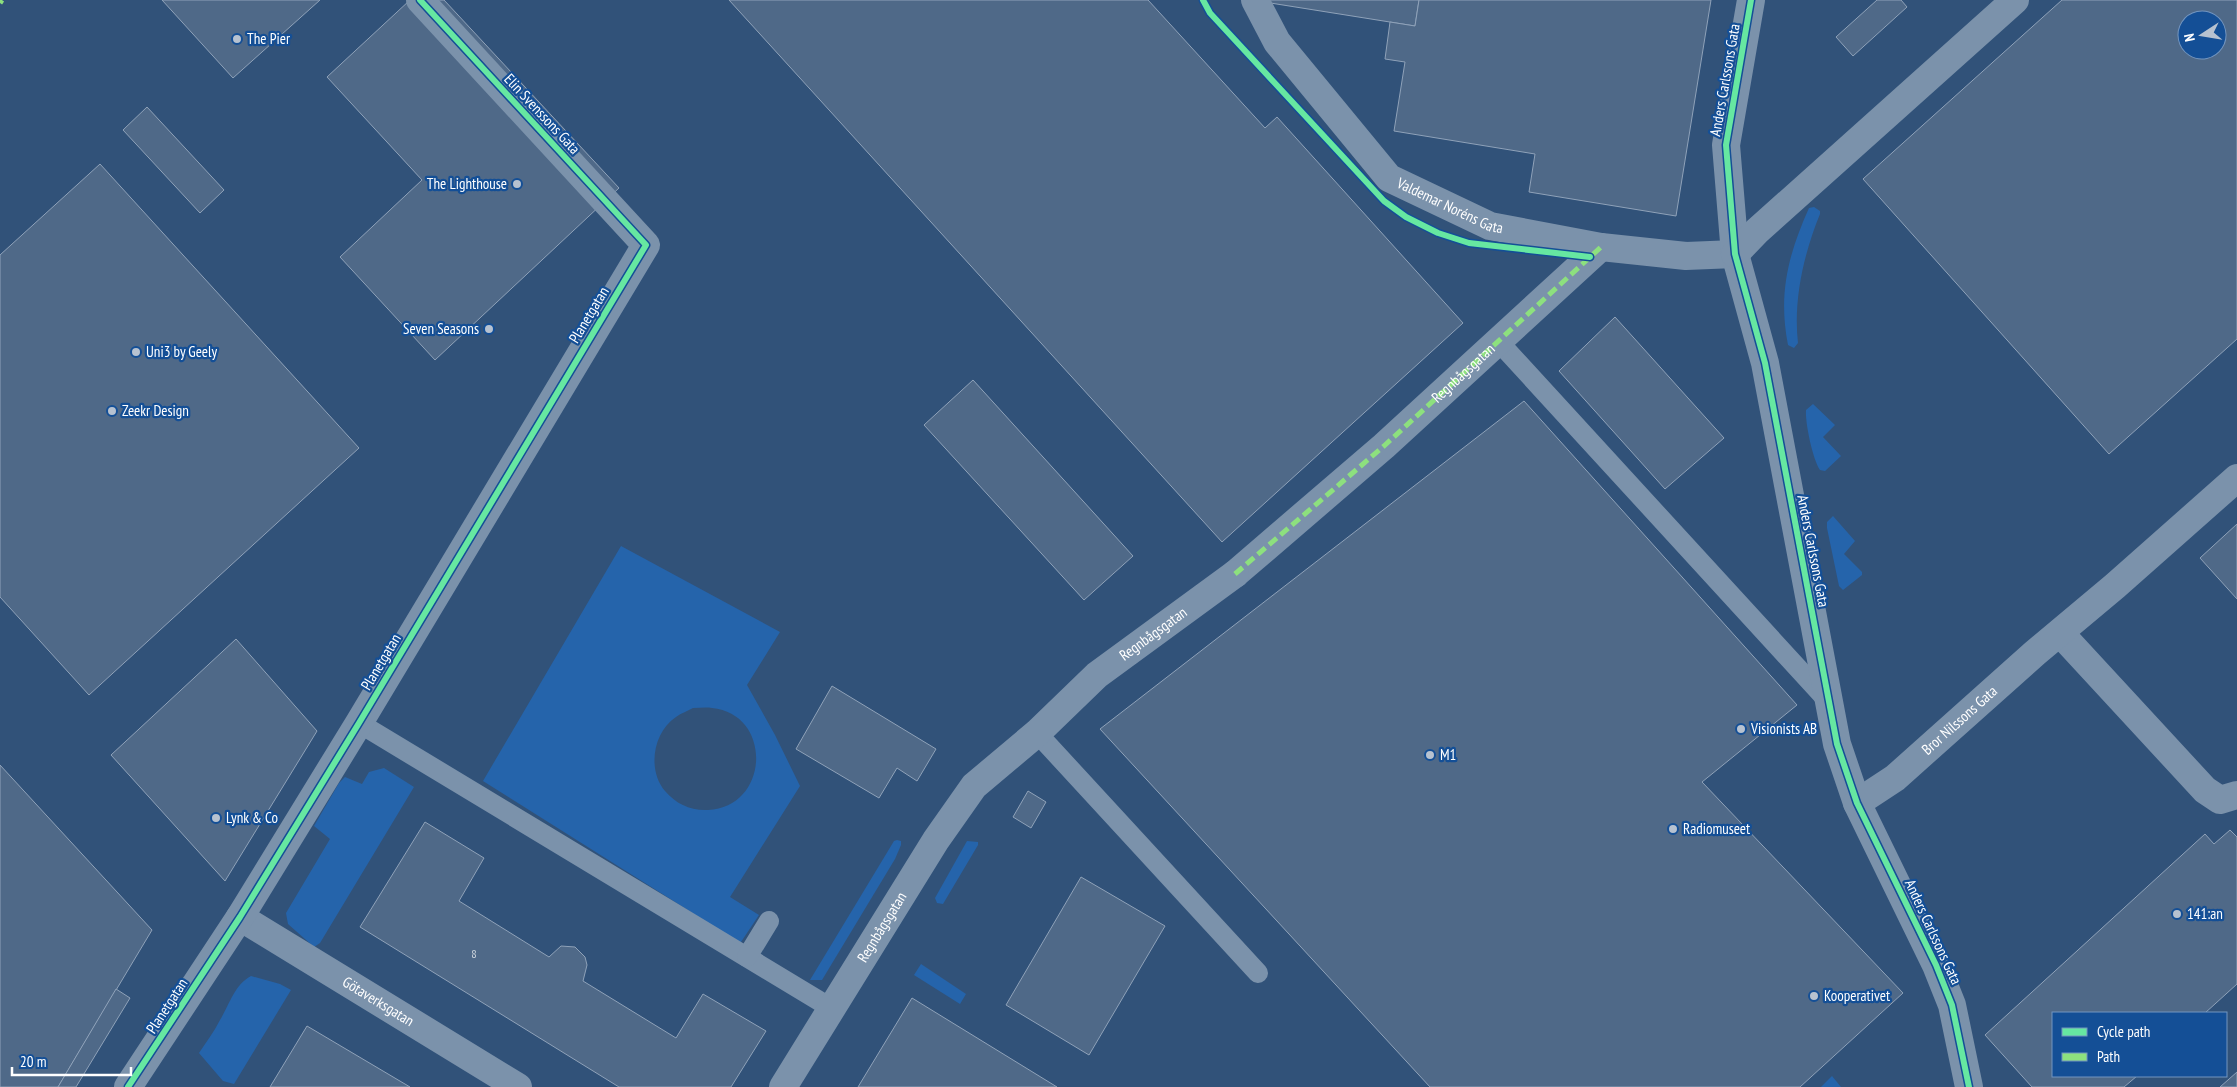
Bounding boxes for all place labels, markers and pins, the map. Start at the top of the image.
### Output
place label: The Pier [247,29,291,48]
marker: The Pier [231,33,243,45]
place label: The Lighthouse [427,174,507,193]
marker: The Lighthouse [511,178,523,190]
place label: Seven Seasons [403,319,479,338]
marker: Seven Seasons [483,323,495,335]
place label: Uni3 by Geely [146,342,217,361]
marker: Uni3 by Geely [130,346,142,358]
place label: Zeekr Design [122,401,189,420]
marker: Zeekr Design [106,405,118,417]
place label: Visionists AB [1750,719,1817,738]
marker: Visionists AB [1735,723,1747,735]
place label: M1 [1440,745,1456,764]
marker: M1 [1424,749,1436,761]
place label: Lynk & Co [226,808,278,827]
marker: Lynk & Co [210,812,222,824]
place label: Radiomuseet [1683,819,1750,838]
marker: Radiomuseet [1667,823,1679,835]
place label: 141:an [2187,904,2223,923]
marker: 141:an [2171,908,2183,920]
place label: Kooperativet [1824,986,1890,1005]
marker: Kooperativet [1808,990,1820,1002]

